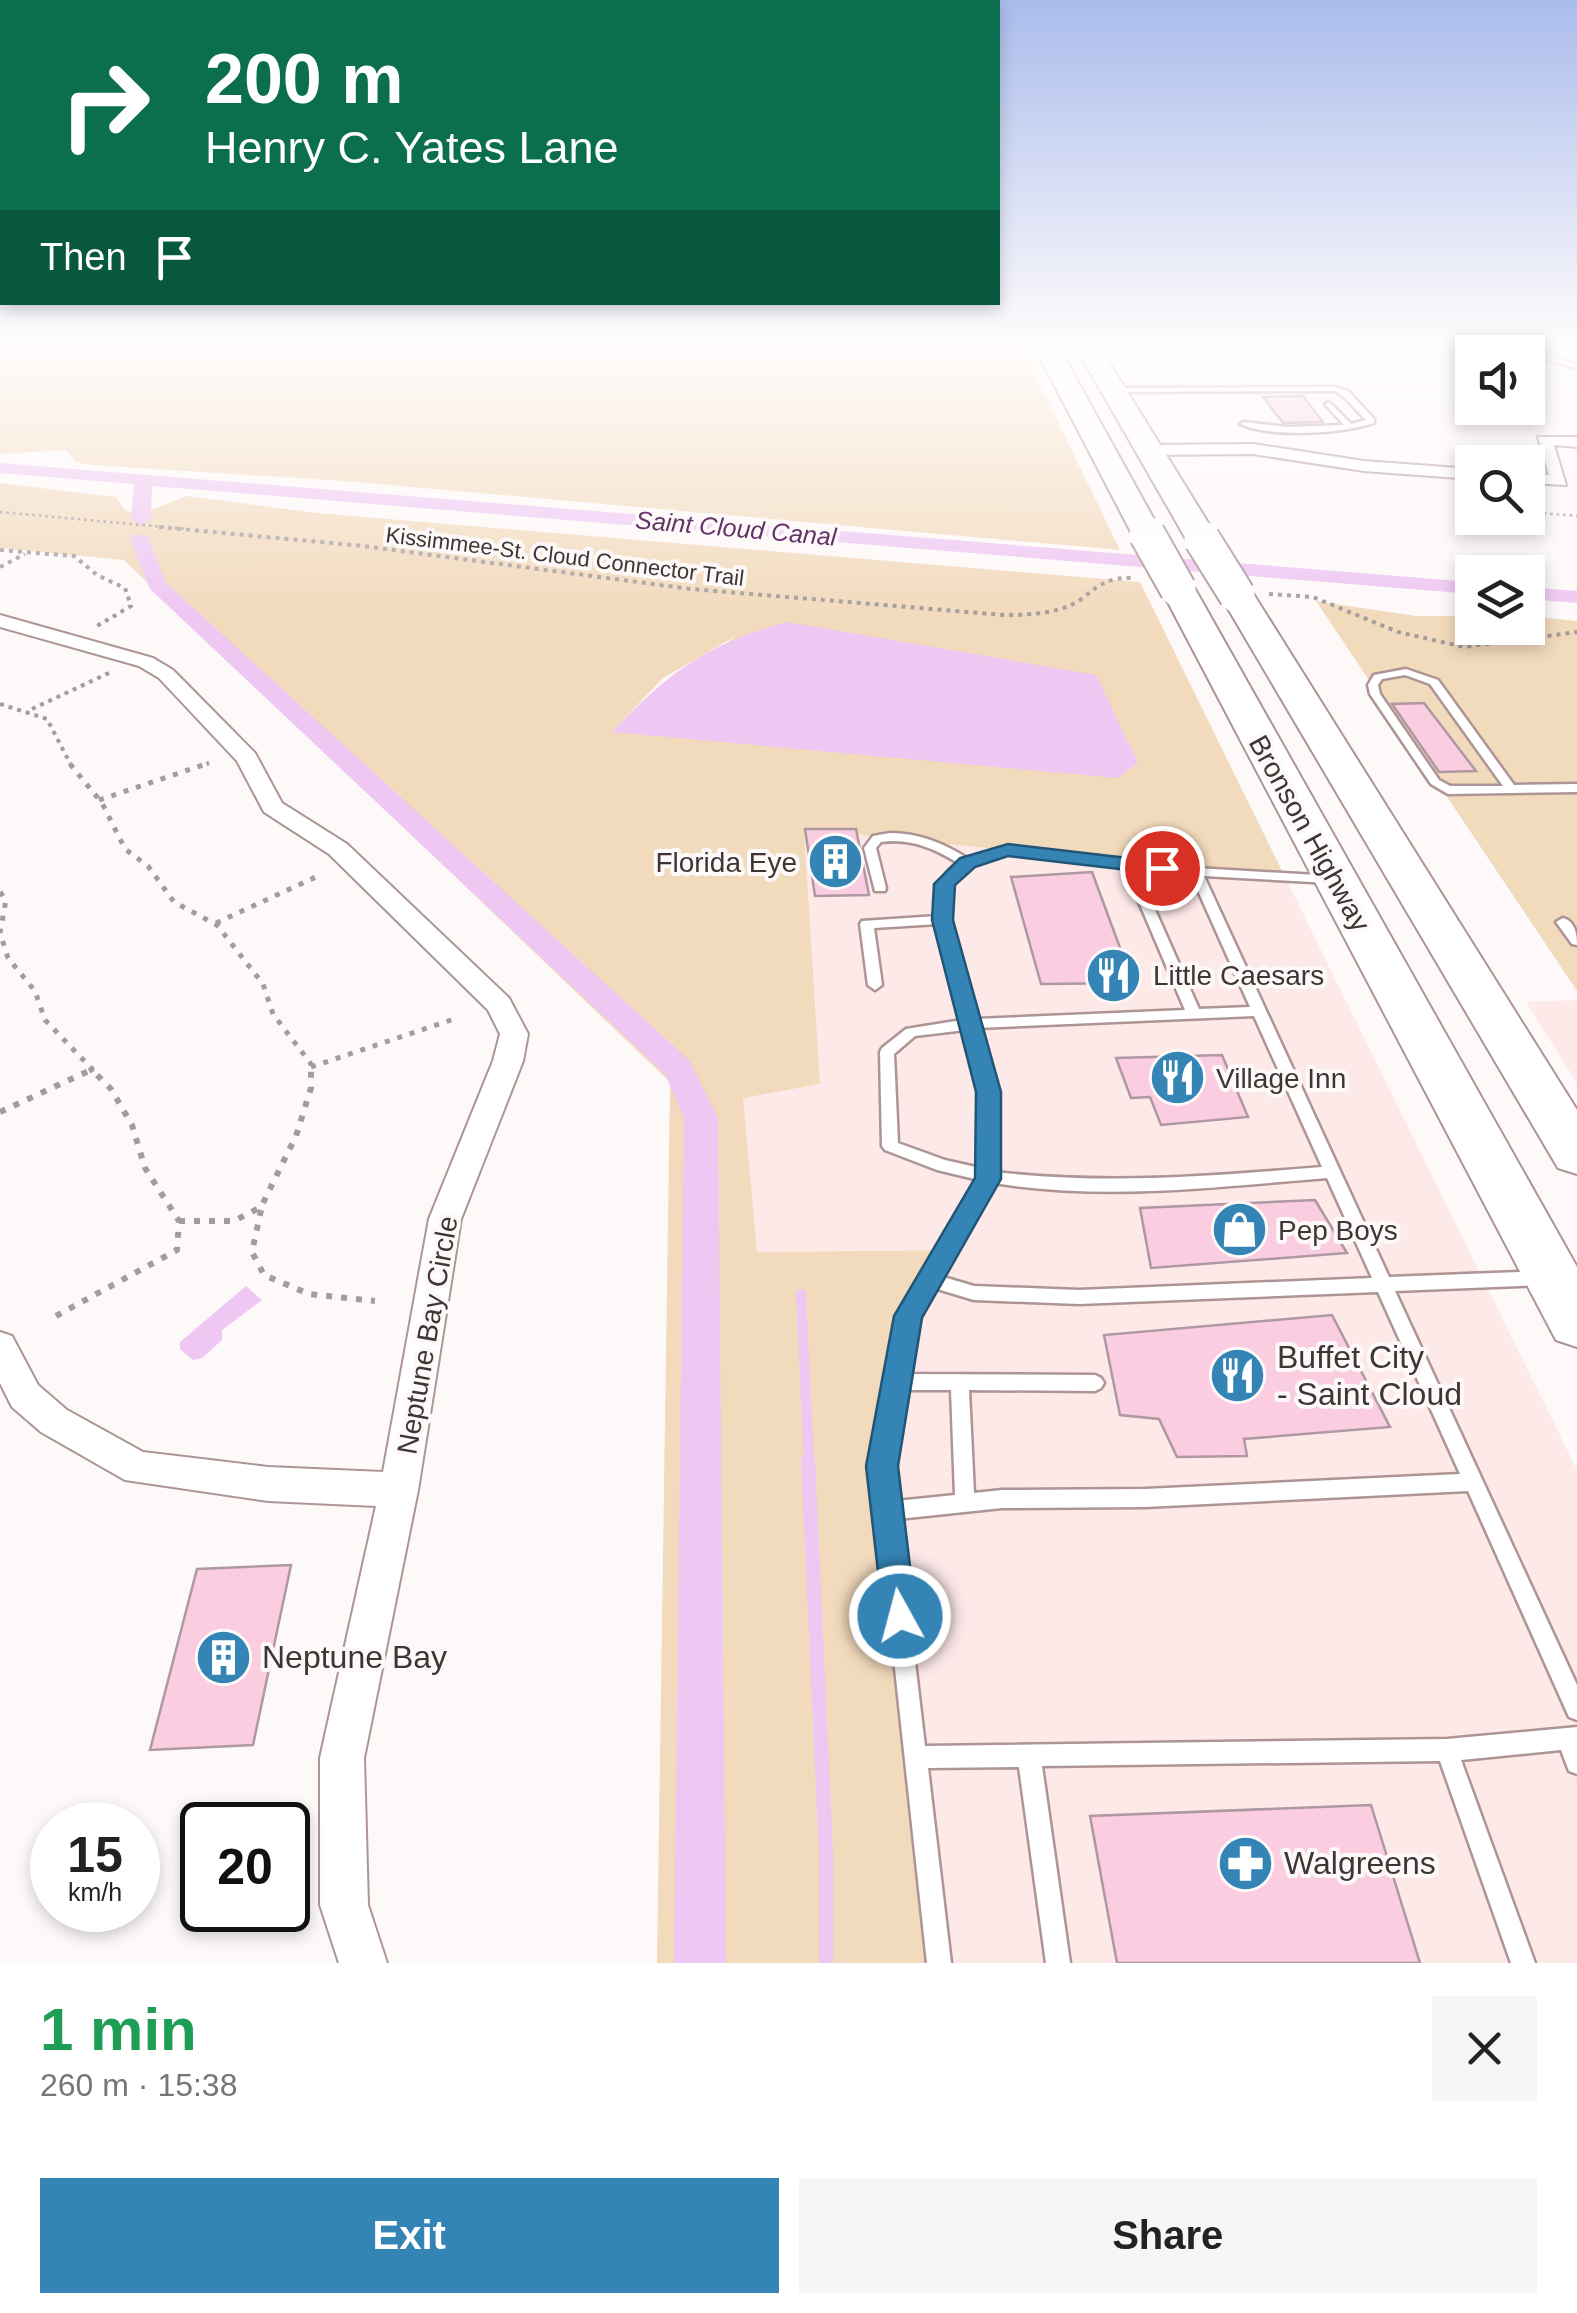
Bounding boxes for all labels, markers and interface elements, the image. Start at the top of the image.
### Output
icon: right [40,40,170,170]
text: 200 m [205,40,403,118]
text: Henry C. Yates Lane [205,122,619,173]
icon: arrive [147,230,202,285]
text: Then [40,236,127,278]
map controls [1455,335,1545,645]
button: sound [1455,335,1545,425]
button: search [1455,445,1545,535]
water label: Saint Cloud Canal [634,505,839,551]
street label: Kissimmee-St. Cloud Connector Trail [384,522,745,591]
button: layers [1455,555,1545,645]
street label: Bronson Highway [1243,730,1376,937]
pin [1120,826,1205,911]
building icon: Florida Eye [806,832,866,892]
icon: arrive [1135,841,1190,896]
place label: Florida Eye [655,847,797,878]
restaurant icon: Little Caesars [1084,945,1144,1005]
place label: Little Caesars [1153,960,1324,991]
restaurant icon: Village Inn [1147,1048,1207,1108]
place label: Village Inn [1216,1063,1346,1094]
shop icon: Pep Boys [1209,1200,1269,1260]
street label: Neptune Bay Circle [391,1214,464,1457]
place label: Pep Boys [1278,1215,1398,1246]
place label: Buffet City - Saint Cloud [1277,1339,1462,1412]
restaurant icon: Buffet City - Saint Cloud [1208,1345,1268,1405]
position arrow [848,1564,952,1668]
building icon: Neptune Bay [193,1627,253,1687]
place label: Neptune Bay [262,1639,447,1675]
speed limit sign: 20 [180,1802,310,1932]
text: 15 [67,1827,123,1883]
pharmacy icon: Walgreens [1215,1833,1275,1893]
place label: Walgreens [1284,1845,1436,1881]
text: km/h [68,1878,122,1906]
text: 1 min [40,1996,197,2063]
button: close [1432,1996,1537,2101]
text: 260 m · 15:38 [40,2067,237,2103]
button: Exit [40,2178,779,2293]
button: Share [799,2178,1537,2293]

